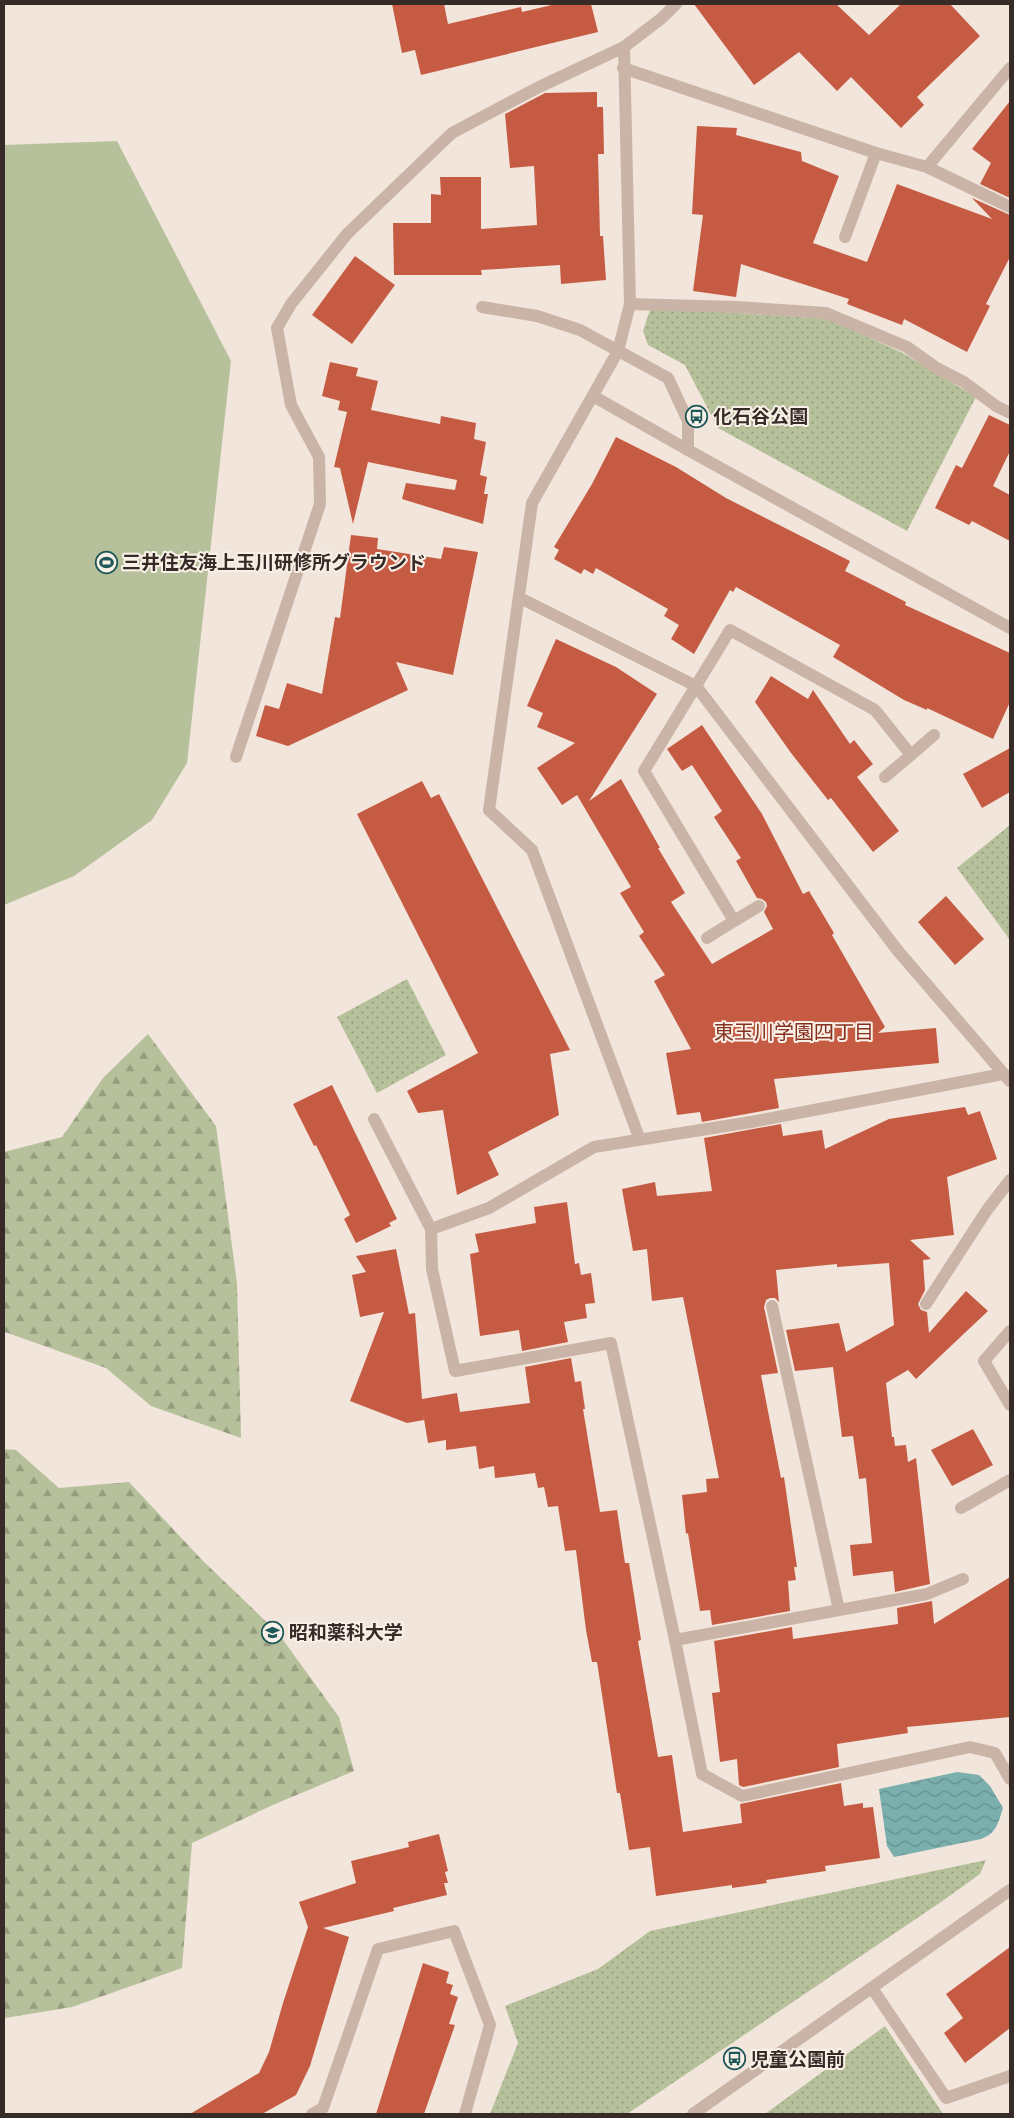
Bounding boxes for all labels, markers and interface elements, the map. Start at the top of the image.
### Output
bus stop icon: 化石谷公園 [685,404,709,428]
place label: 化石谷公園 [713,405,808,428]
sports icon: 三井住友海上玉川研修所グラウンド [94,550,118,574]
place label: 三井住友海上玉川研修所グラウンド [122,551,426,574]
district label: 東玉川学園四丁目 [714,1020,874,1044]
school or university icon: 昭和薬科大学 [261,1620,285,1644]
place label: 昭和薬科大学 [289,1621,403,1644]
bus stop icon: 児童公園前 [722,2047,746,2071]
place label: 児童公園前 [750,2048,845,2071]

